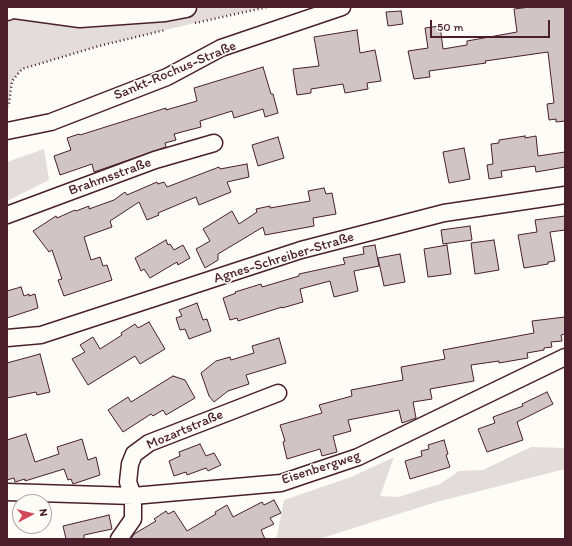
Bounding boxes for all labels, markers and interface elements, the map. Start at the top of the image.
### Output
scale bar [432,12,552,38]
text: 50 m [437,20,463,34]
street label: Sankt-Rochus-Straße [111,38,239,104]
street label: Brahmsstraße [66,154,154,200]
street label: Agnes-Schreiber-Straße [212,229,356,287]
street label: Mozartstraße [144,406,226,454]
street label: Eisenbergweg [280,447,362,489]
north arrow [12,494,52,534]
text: N [37,508,50,517]

